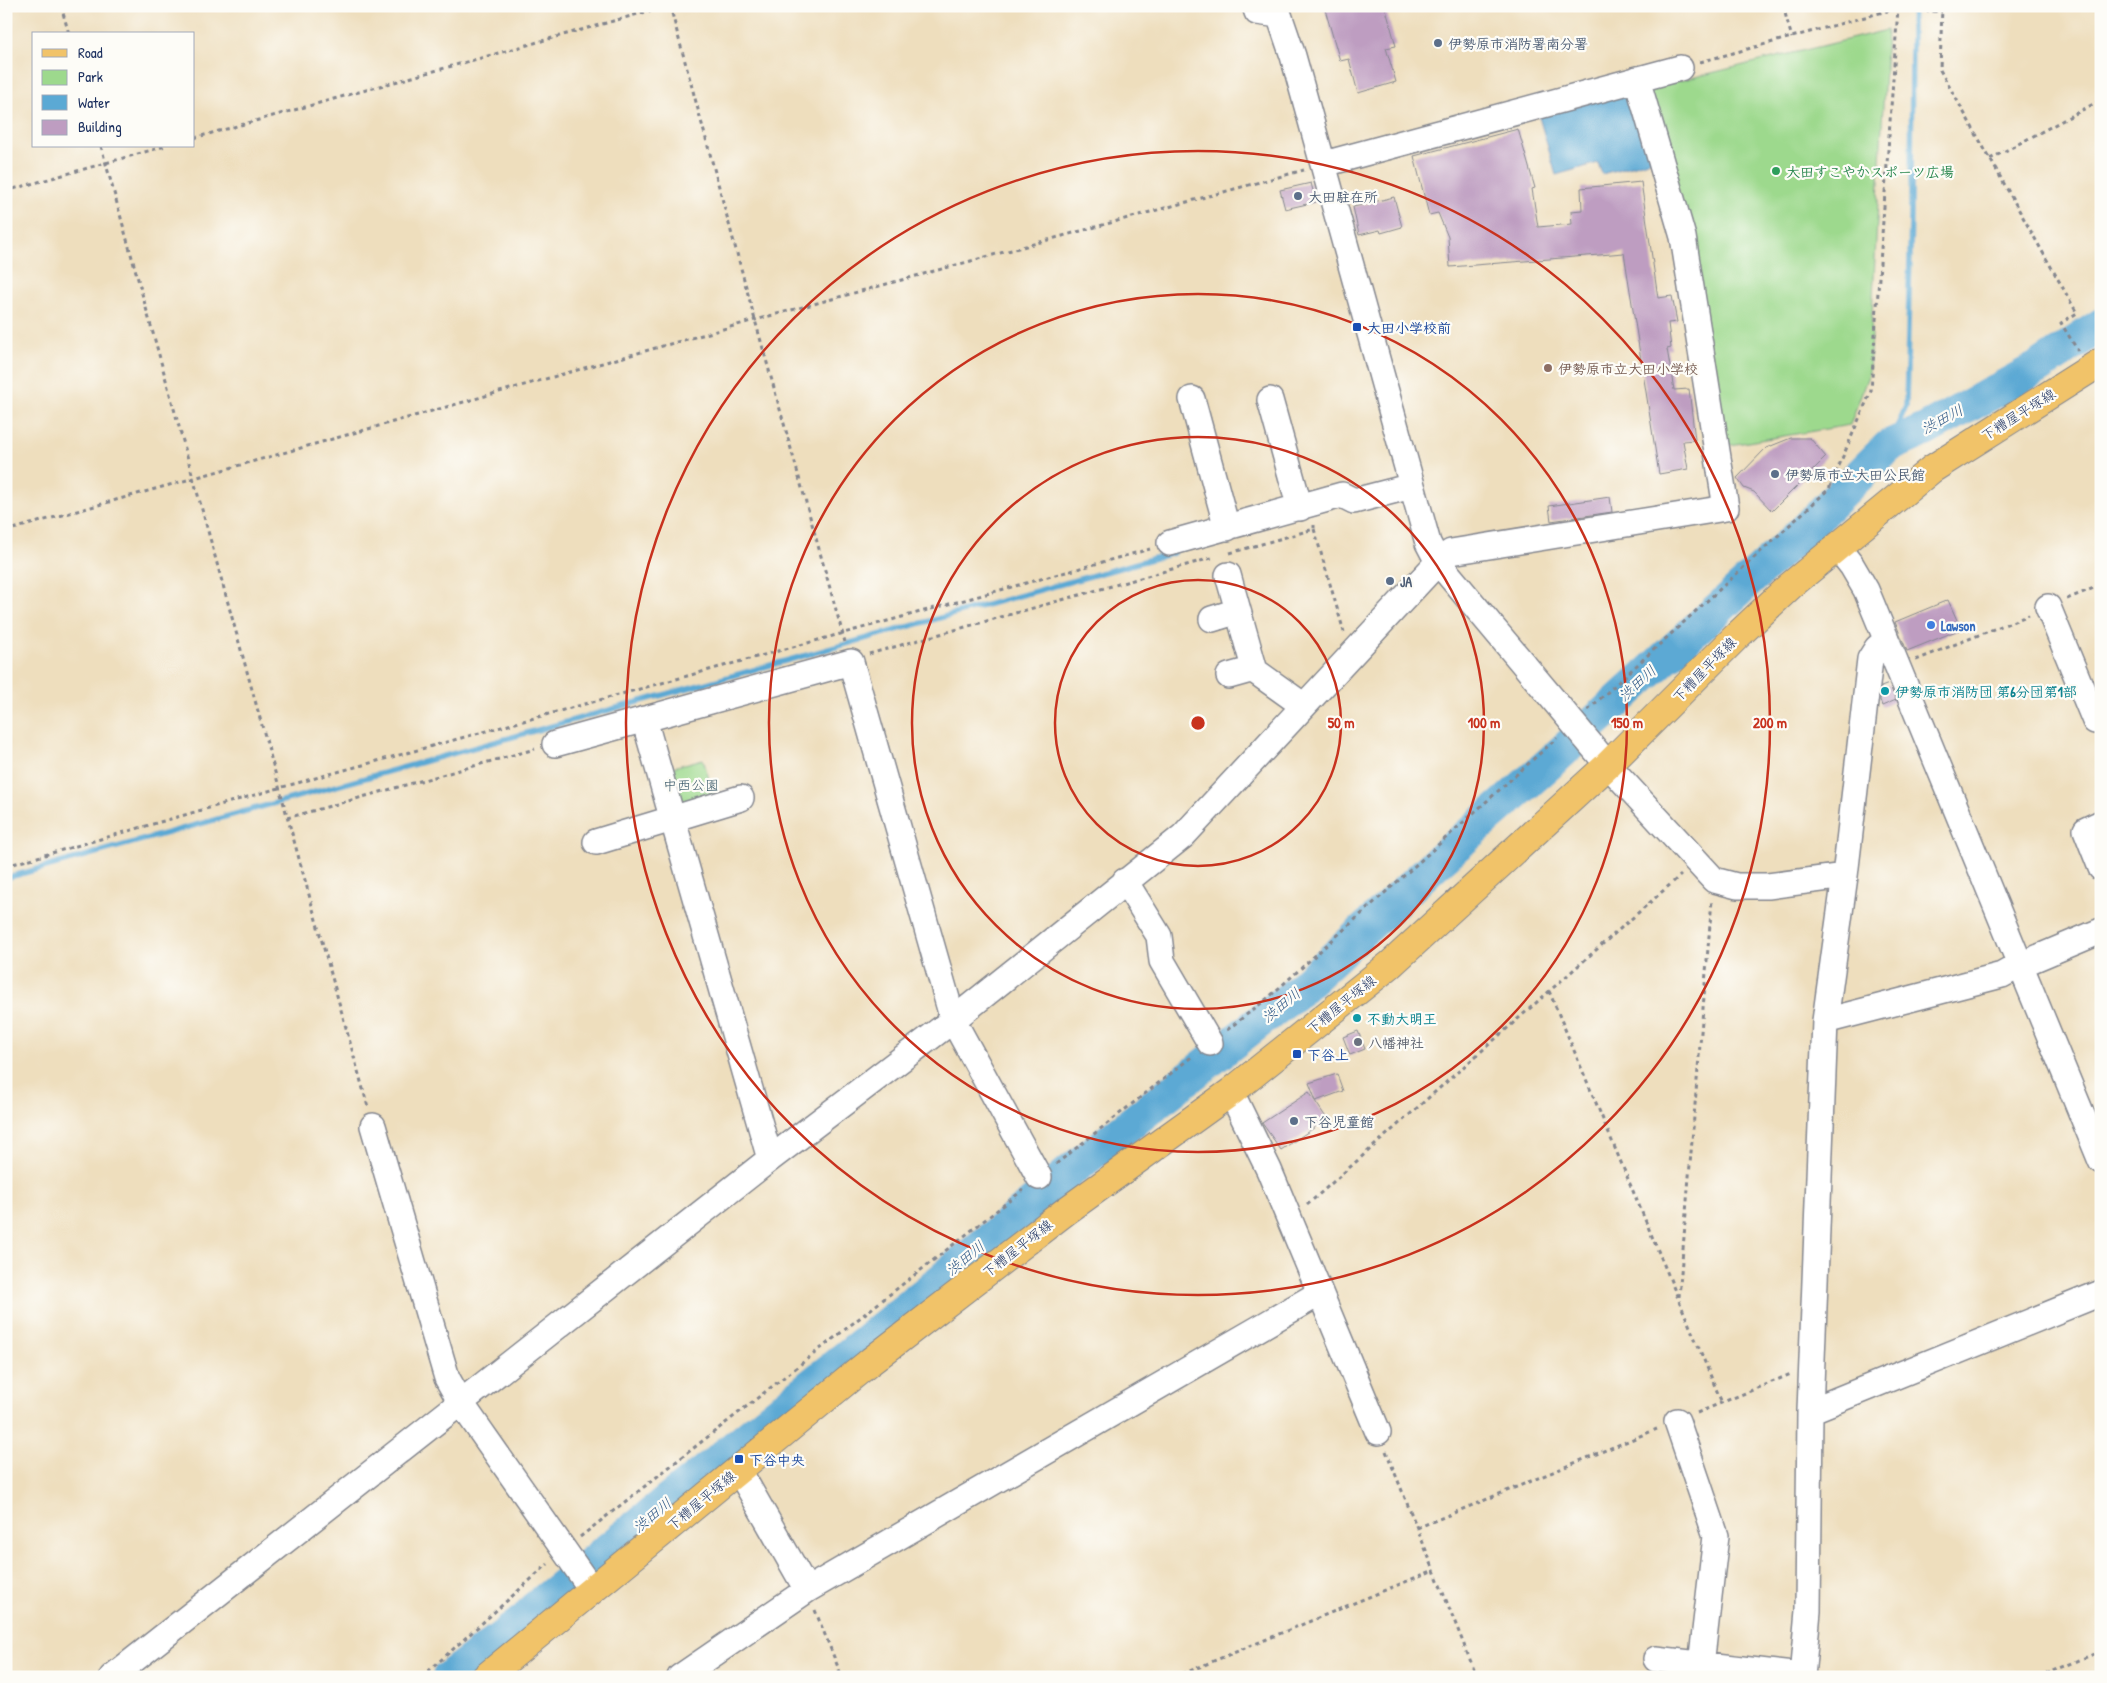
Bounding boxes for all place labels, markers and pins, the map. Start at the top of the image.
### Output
place label: 伊勢原市消防署南分署 [1448,34,1588,53]
marker: 伊勢原市消防署南分署 [1432,37,1444,49]
place label: 大田すこやかスポーツ広場 [1786,162,1954,181]
marker: 大田すこやかスポーツ広場 [1770,165,1782,177]
place label: 大田駐在所 [1308,187,1378,206]
marker: 大田駐在所 [1292,190,1304,202]
place label: 大田小学校前 [1367,318,1451,337]
marker: 大田小学校前 [1351,321,1363,333]
place label: 伊勢原市立大田小学校 [1558,359,1698,378]
marker: 伊勢原市立大田小学校 [1542,362,1554,374]
place label: 伊勢原市立大田公民館 [1785,465,1925,484]
marker: 伊勢原市立大田公民館 [1769,468,1781,480]
place label: JA [1400,572,1412,591]
marker: JA [1384,575,1396,587]
place label: Lawson [1941,616,1976,635]
marker: Lawson [1925,619,1937,631]
place label: 伊勢原市消防団 第6分団第1部 [1895,682,2077,701]
marker: 伊勢原市消防団 第6分団第1部 [1879,685,1891,697]
centre of rings [1189,714,1207,732]
place label: 不動大明王 [1367,1009,1437,1028]
marker: 不動大明王 [1351,1012,1363,1024]
place label: 八幡神社 [1368,1033,1424,1052]
marker: 八幡神社 [1352,1036,1364,1048]
place label: 下谷上 [1307,1045,1349,1064]
marker: 下谷上 [1291,1048,1303,1060]
place label: 下谷児童館 [1304,1112,1374,1131]
marker: 下谷児童館 [1288,1115,1300,1127]
place label: 下谷中央 [749,1450,805,1469]
marker: 下谷中央 [733,1453,745,1465]

